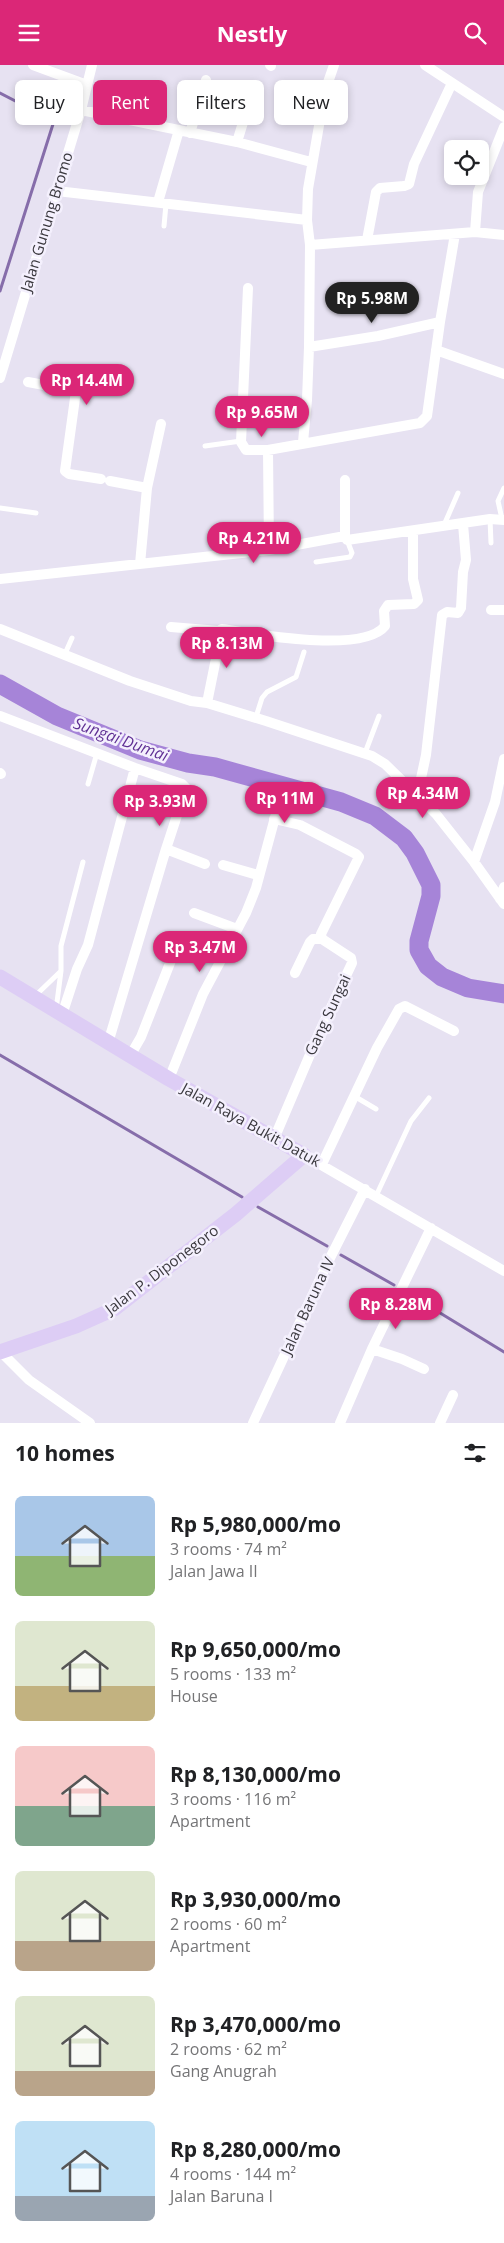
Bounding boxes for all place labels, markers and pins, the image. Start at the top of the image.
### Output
pin: Rp 5.98M [320,281,424,324]
pin: Rp 14.4M [35,363,139,406]
pin: Rp 9.65M [210,395,314,438]
pin: Rp 4.21M [202,521,306,564]
pin: Rp 8.13M [175,627,279,669]
pin: Rp 4.34M [371,777,475,819]
pin: Rp 11M [244,781,326,824]
pin: Rp 3.93M [108,785,212,827]
pin: Rp 3.47M [148,931,252,973]
pin: Rp 8.28M [344,1287,448,1330]

